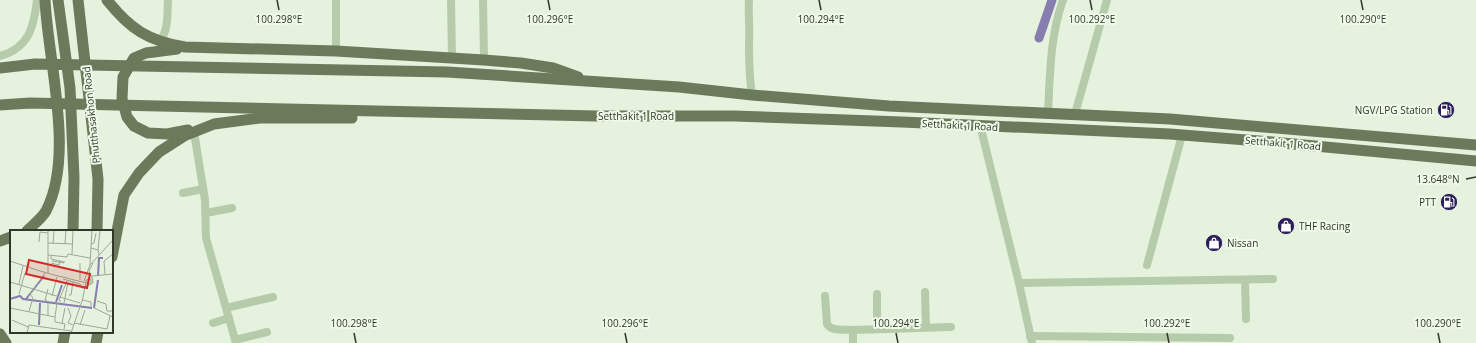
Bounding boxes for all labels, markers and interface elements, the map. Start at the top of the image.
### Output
text: 100.298°E [256,12,302,26]
text: 100.296°E [527,12,573,26]
text: 100.294°E [798,12,844,26]
text: 100.292°E [1069,12,1115,26]
text: 100.290°E [1340,12,1386,26]
street label: Phutthasakhon Road [79,66,103,164]
fuel station icon: NGV/LPG Station [1436,100,1456,120]
place label: NGV/LPG Station [1355,103,1433,117]
street label: Setthakit 1 Road [598,109,674,123]
street label: Setthakit 1 Road [922,116,998,134]
street label: Setthakit 1 Road [1245,133,1321,153]
text: 13.648°N [1416,172,1460,186]
fuel station icon: PTT [1439,192,1459,212]
place label: PTT [1419,195,1436,209]
shop icon: THF Racing [1276,216,1296,236]
place label: THF Racing [1299,219,1351,233]
inset map [10,230,113,333]
shop icon: Nissan [1204,233,1224,253]
place label: Nissan [1227,236,1258,250]
text: 100.298°E [331,316,377,330]
text: 100.296°E [602,316,648,330]
text: 100.294°E [873,316,919,330]
text: 100.292°E [1144,316,1190,330]
text: 100.290°E [1415,316,1461,330]

